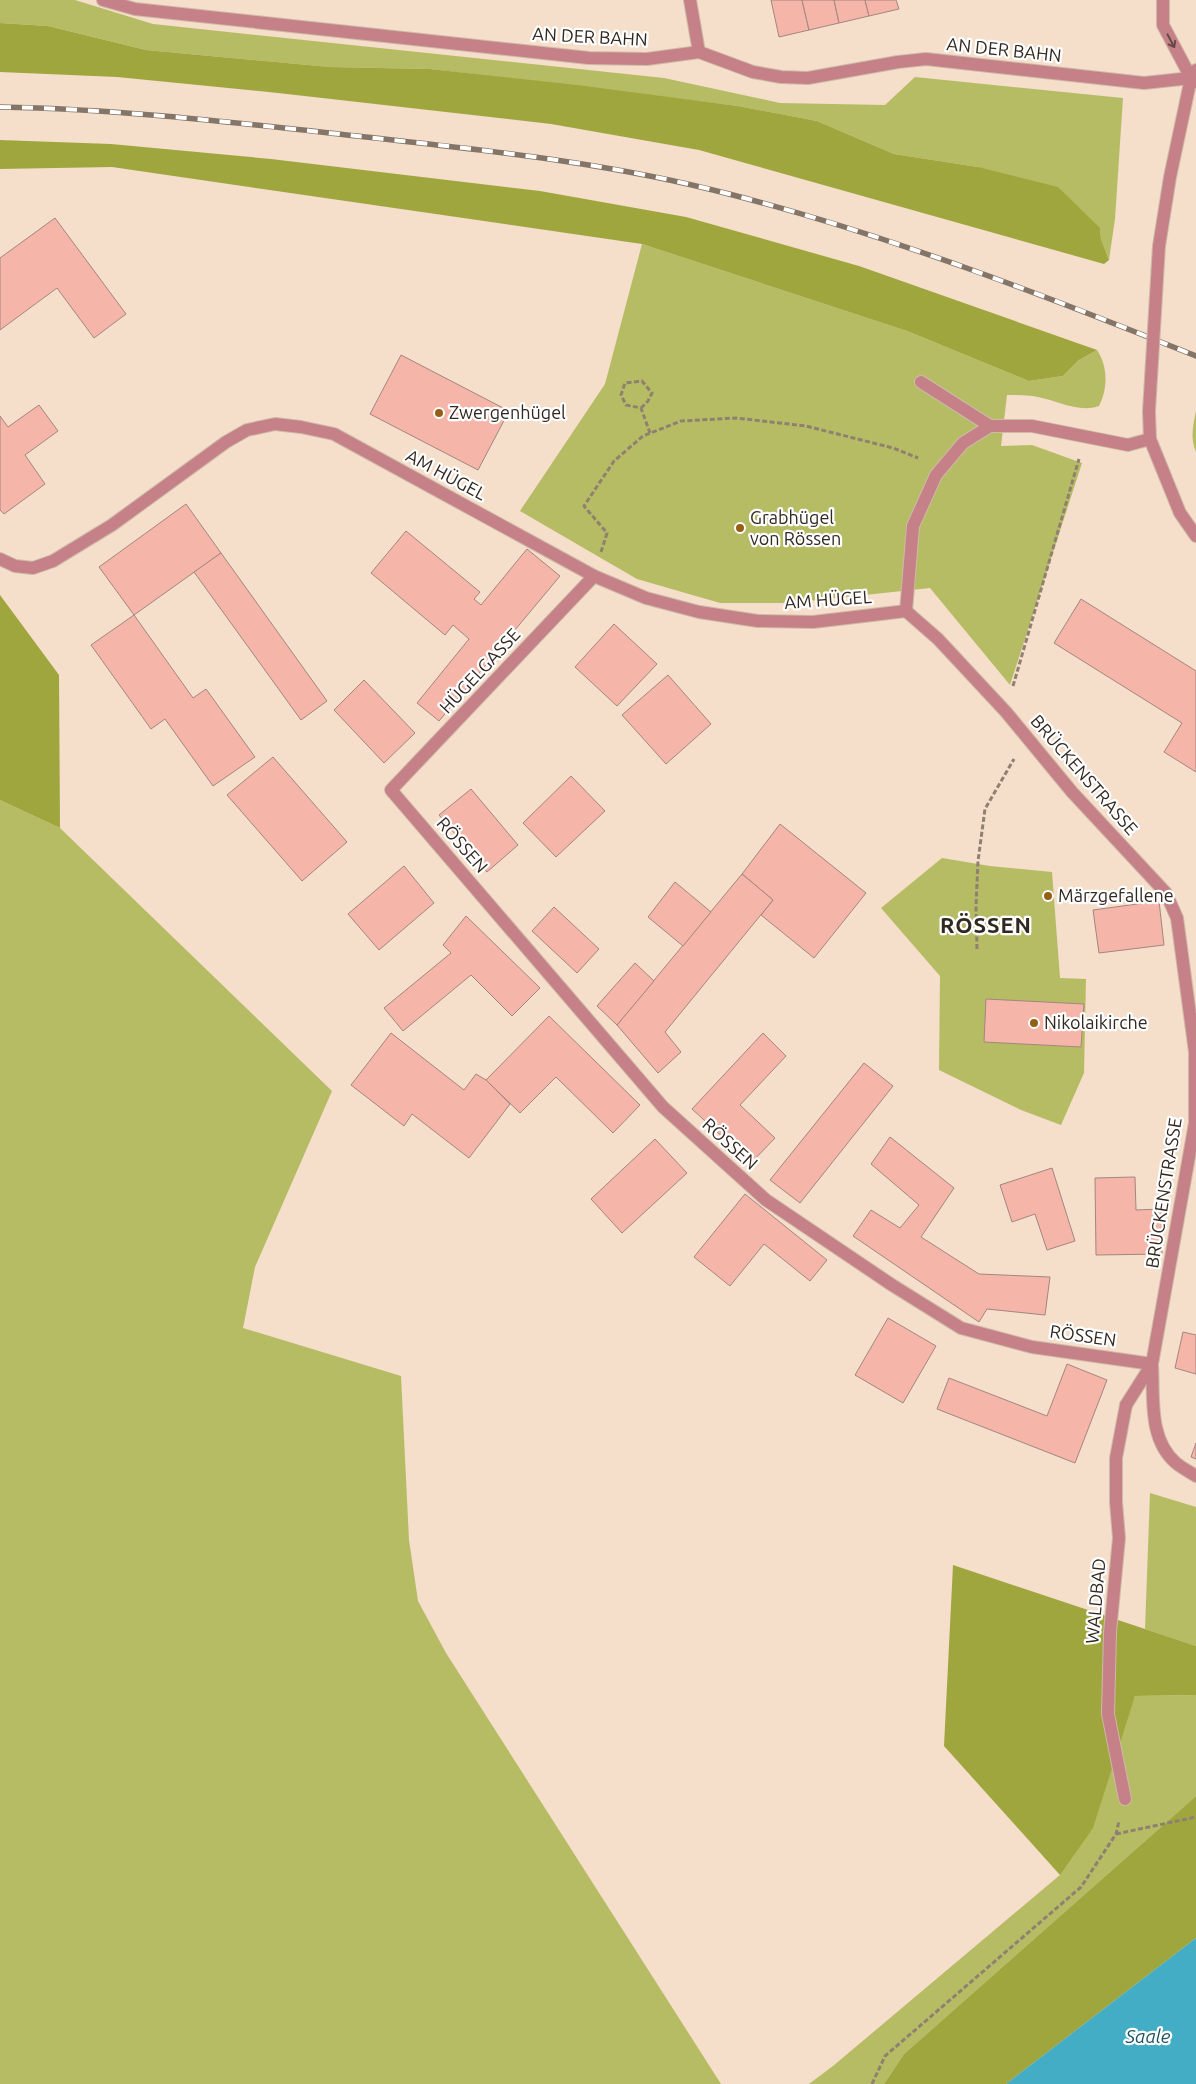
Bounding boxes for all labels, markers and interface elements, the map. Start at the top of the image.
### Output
street label: AN DER BAHN [532,23,648,49]
street label: AN DER BAHN [946,33,1063,65]
one-way arrow [1166,33,1176,48]
place label: Zwergenhügel [449,402,566,422]
marker: Zwergenhügel [433,407,445,419]
street label: AM HÜGEL [403,445,490,503]
place label: Grabhügel von Rössen [750,507,841,548]
marker: Grabhügel von Rössen [734,522,746,534]
street label: AM HÜGEL [784,586,872,612]
street label: HÜGELGASSE [435,624,524,717]
street label: BRÜCKENSTRASSE [1027,710,1142,838]
street label: RÖSSEN [433,813,492,876]
place label: Märzgefallene [1058,885,1174,905]
marker: Märzgefallene [1042,890,1054,902]
district label: RÖSSEN [940,912,1032,937]
place label: Nikolaikirche [1044,1012,1148,1032]
marker: Nikolaikirche [1028,1017,1040,1029]
street label: RÖSSEN [699,1113,762,1173]
street label: BRÜCKENSTRASSE [1141,1116,1185,1269]
street label: RÖSSEN [1049,1320,1118,1350]
street label: WALDBAD [1081,1557,1109,1645]
water label: Saale [1125,2025,1171,2047]

